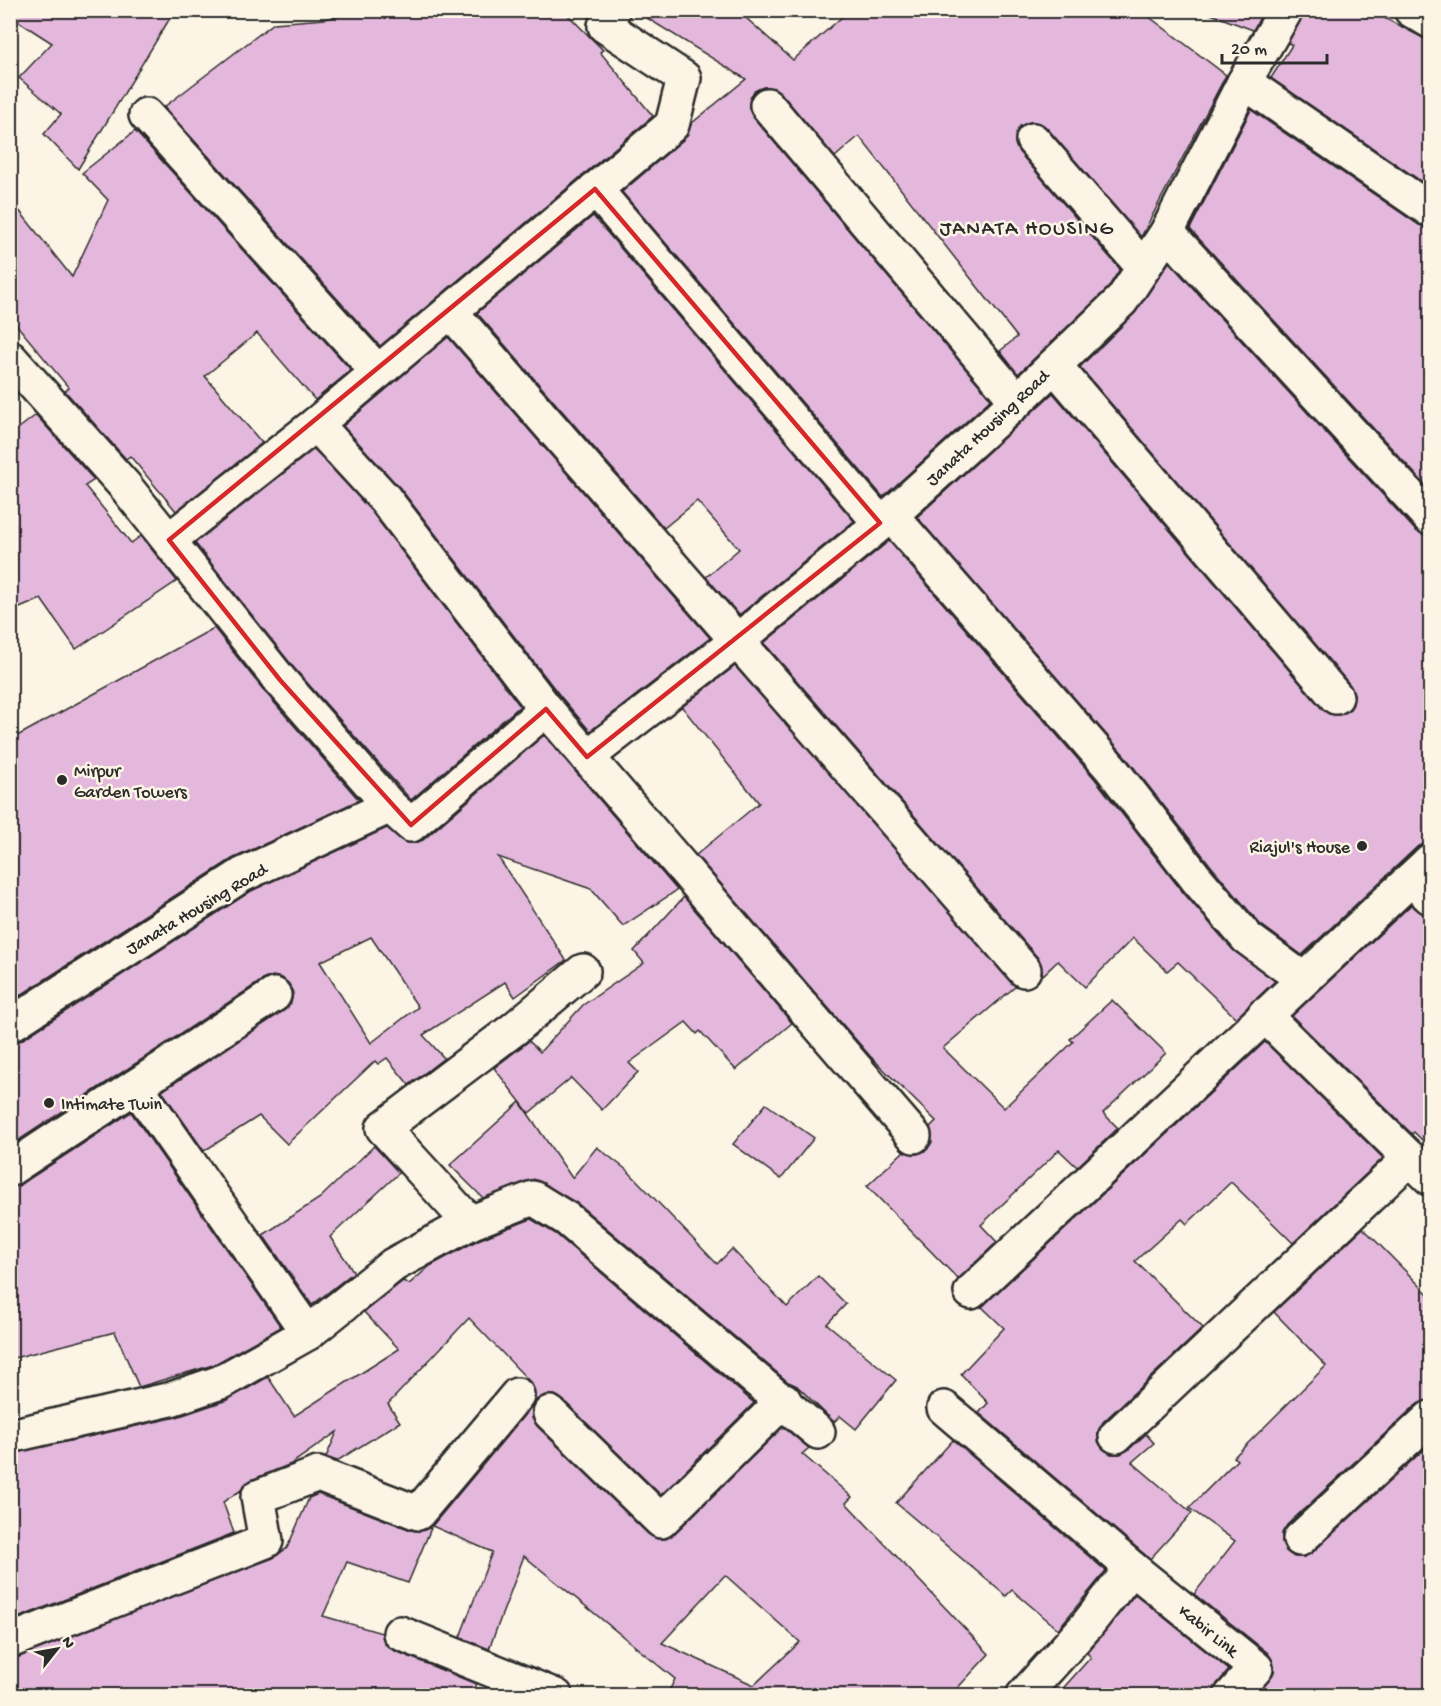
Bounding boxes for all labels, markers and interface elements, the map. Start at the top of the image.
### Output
scale bar [1222,27,1327,65]
text: 20 m [1231,40,1267,61]
district label: JANATA HOUSING [940,218,1114,243]
street label: Janata Housing Road [923,365,1056,491]
place label: Mirpur Garden Towers [74,762,188,804]
marker: Mirpur Garden Towers [55,773,69,787]
place label: Riajul's House [1250,838,1351,859]
marker: Riajul's House [1355,839,1369,853]
street label: Janata Housing Road [123,859,273,961]
place label: Intimate Twin [61,1095,163,1116]
marker: Intimate Twin [42,1096,56,1110]
street label: Kabir Link [1173,1601,1243,1664]
north arrow [27,1619,87,1679]
text: N [56,1634,78,1653]

